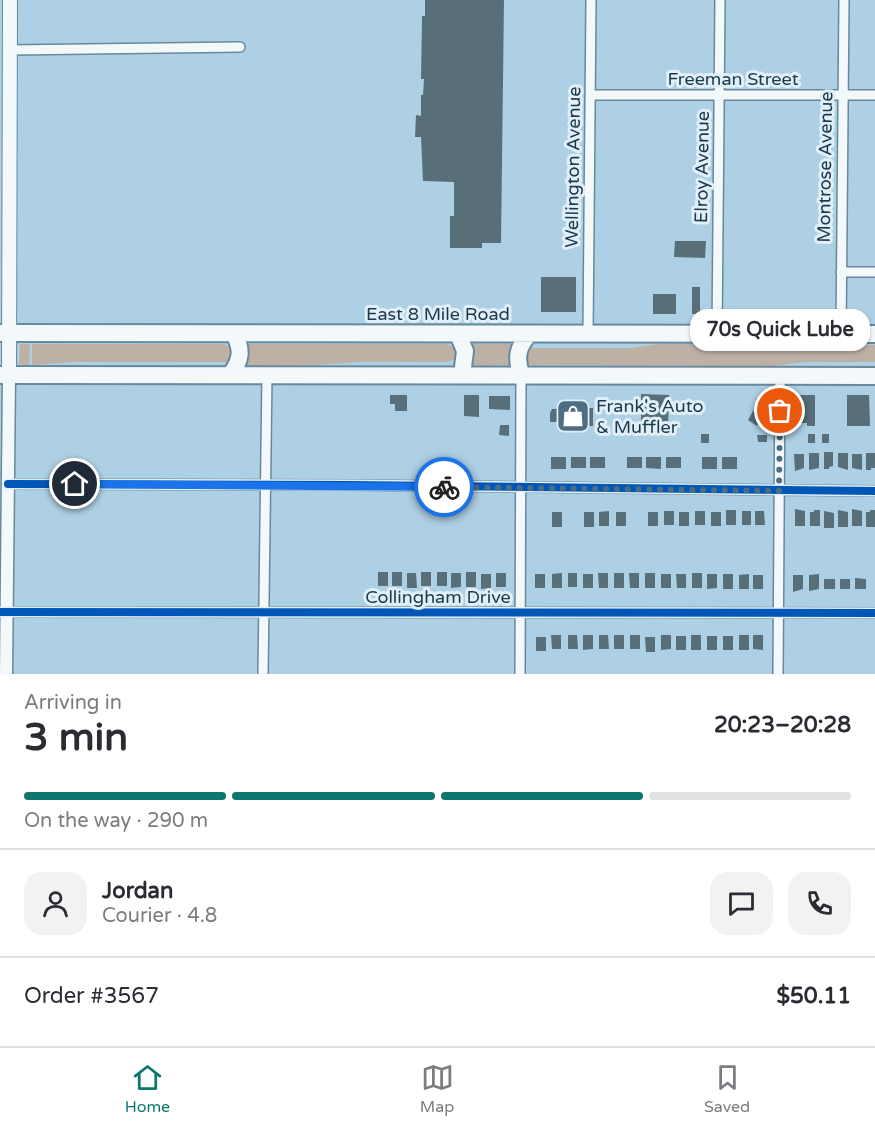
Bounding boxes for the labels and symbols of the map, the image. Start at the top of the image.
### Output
street label: Freeman Street [667,68,799,90]
street label: Wellington Avenue [561,86,585,248]
street label: Montrose Avenue [813,91,837,243]
street label: Elroy Avenue [690,111,714,223]
street label: East 8 Mile Road [366,303,510,325]
callout: 70s Quick Lube [690,309,870,351]
pin [754,385,805,436]
place label: Frank's Auto & Muffler [596,395,703,438]
shop icon: Frank's Auto & Muffler [555,398,591,434]
courier [414,457,474,517]
pin [49,458,100,509]
street label: Collingham Drive [365,586,511,608]

